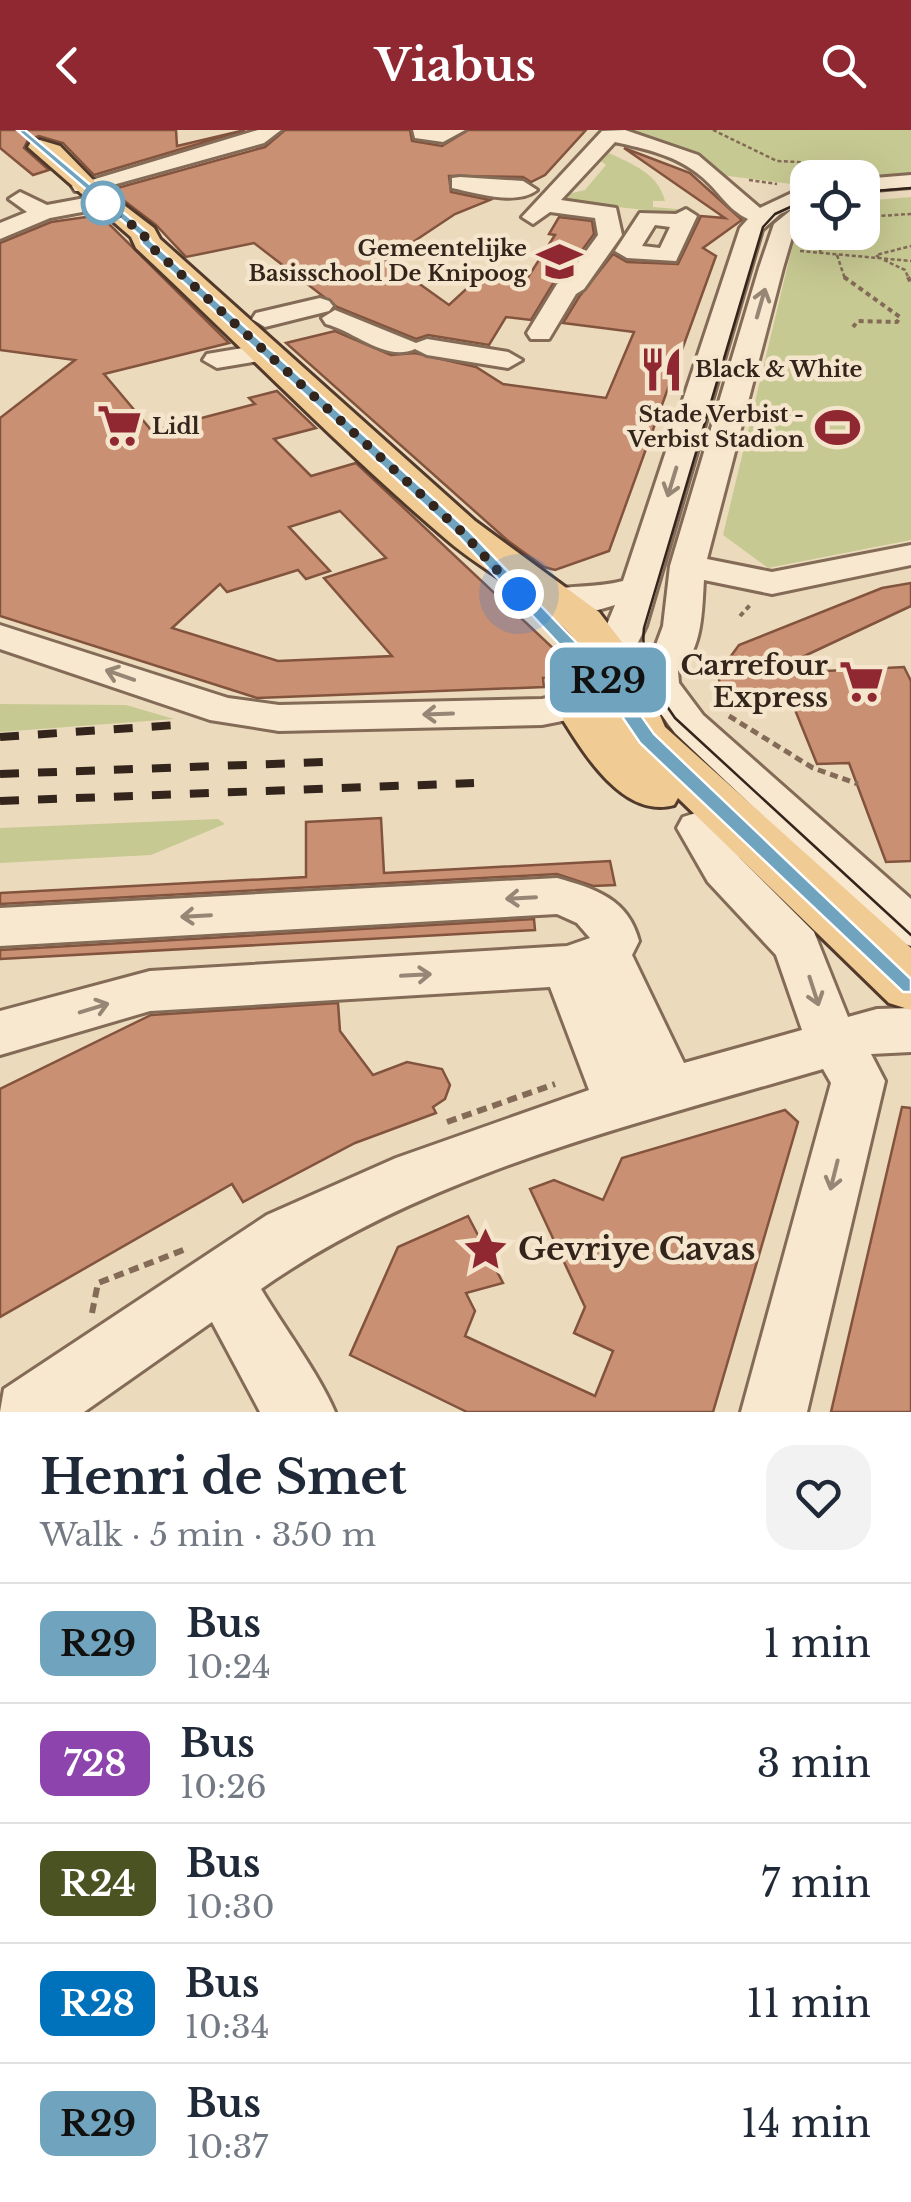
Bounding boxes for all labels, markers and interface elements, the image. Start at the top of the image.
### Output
text: Viabus [375,37,536,93]
icon: back [40,38,95,93]
icon: search [816,38,871,93]
map controls [790,160,880,250]
button: locate [790,160,880,250]
unlabelled marker [82,182,124,224]
place label: Gemeentelijke Basisschool De Knipoog [249,235,528,287]
school or university icon: Gemeentelijke Basisschool De Knipoog [536,237,584,285]
one-way arrow [752,288,771,320]
restaurant icon: Black & White [638,345,686,393]
place label: Black & White [695,356,863,383]
place label: Stade Verbist - Verbist Stadion [627,401,804,453]
supermarket icon: Lidl [95,402,143,450]
sports icon: Stade Verbist - Verbist Stadion [813,403,861,451]
place label: Lidl [152,413,200,440]
one-way arrow [661,466,679,497]
your location [494,569,544,619]
line badge: R29 [550,648,666,712]
place label: Carrefour Express [681,648,828,715]
supermarket icon: Carrefour Express [837,657,885,705]
text: R29 [570,659,646,702]
one-way arrow [105,665,136,683]
one-way arrow [423,705,455,724]
one-way arrow [505,889,537,908]
one-way arrow [181,907,213,926]
one-way arrow [399,965,432,984]
one-way arrow [807,975,825,1007]
one-way arrow [78,998,109,1016]
one-way arrow [824,1159,843,1190]
place icon: Gevriye Cavas [461,1225,509,1273]
place label: Gevriye Cavas [518,1229,755,1269]
button: heart [766,1445,871,1550]
text: Henri de Smet [40,1447,407,1507]
text: Walk · 5 min · 350 m [40,1515,376,1555]
text: Bus [186,1600,261,1647]
text: 1 min [763,1620,871,1667]
text: R29 [60,1622,136,1665]
text: 10:24 [186,1647,271,1687]
text: Bus [180,1720,255,1767]
text: 3 min [757,1740,871,1787]
text: 728 [63,1742,127,1785]
text: 10:26 [180,1767,267,1807]
text: Bus [186,1840,261,1887]
text: 7 min [761,1860,871,1907]
text: R24 [60,1862,136,1905]
text: 10:30 [186,1887,275,1927]
text: Bus [185,1960,260,2007]
text: 11 min [746,1980,871,2027]
text: R28 [60,1982,135,2025]
text: 10:34 [185,2007,269,2047]
text: Bus [186,2080,261,2127]
text: 14 min [741,2100,871,2147]
text: R29 [60,2102,136,2145]
text: 10:37 [186,2127,268,2167]

